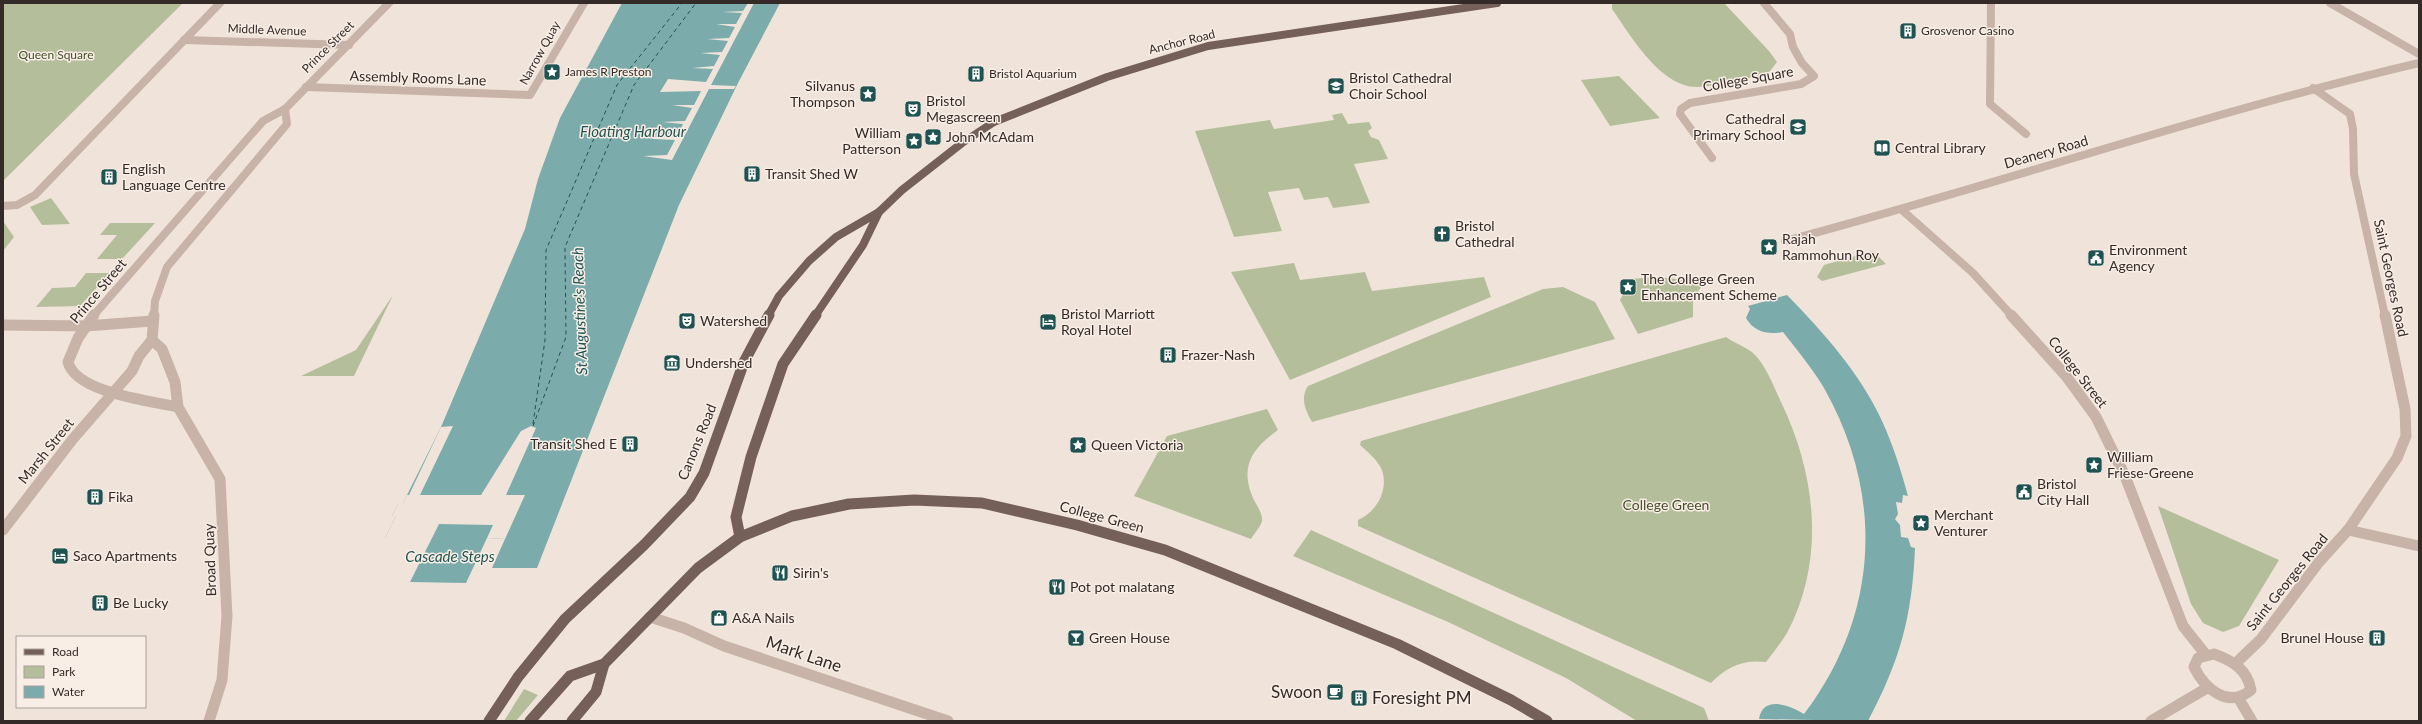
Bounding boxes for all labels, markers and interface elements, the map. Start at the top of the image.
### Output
street label: Prince Street [298,17,357,76]
street label: Narrow Quay [516,18,564,87]
street label: Middle Avenue [227,21,307,38]
building icon: Grosvenor Casino [1898,21,1918,41]
place label: Grosvenor Casino [1921,23,2015,38]
street label: Anchor Road [1147,26,1217,57]
park label: Queen Square [19,47,93,62]
place icon: James R Preston [542,62,562,82]
street label: College Square [1701,62,1795,95]
place label: James R Preston [565,64,651,79]
building icon: Bristol Aquarium [966,64,986,84]
place label: Bristol Aquarium [989,66,1077,81]
street label: Assembly Rooms Lane [349,67,487,88]
place label: Bristol Cathedral Choir School [1349,69,1452,102]
school or university icon: Bristol Cathedral Choir School [1326,76,1346,96]
place label: Silvanus Thompson [790,77,855,110]
place icon: Silvanus Thompson [858,84,878,104]
place label: Bristol Megascreen [926,92,1001,125]
theatre icon: Bristol Megascreen [903,99,923,119]
place label: Cathedral Primary School [1693,110,1785,143]
school or university icon: Cathedral Primary School [1788,117,1808,137]
water label: Floating Harbour [580,122,687,140]
place label: William Patterson [842,124,901,157]
place icon: John McAdam [923,127,943,147]
place label: John McAdam [946,128,1034,145]
place icon: William Patterson [904,131,924,151]
street label: Deanery Road [2002,131,2090,172]
library icon: Central Library [1872,138,1892,158]
place label: Central Library [1895,139,1987,156]
place label: English Language Centre [122,160,226,193]
building icon: Transit Shed W [742,164,762,184]
place label: Transit Shed W [765,165,858,182]
building icon: English Language Centre [99,167,119,187]
place label: Bristol Cathedral [1455,217,1515,250]
street label: Saint Georges Road [2371,218,2412,338]
church icon: Bristol Cathedral [1432,224,1452,244]
place label: Rajah Rammohun Roy [1782,230,1880,263]
place icon: Rajah Rammohun Roy [1759,237,1779,257]
place label: Environment Agency [2109,241,2187,274]
water label: St Augustine's Reach [568,247,590,375]
public building icon: Environment Agency [2086,248,2106,268]
street label: Prince Street [66,255,130,326]
place label: The College Green Enhancement Scheme [1641,270,1777,303]
place icon: The College Green Enhancement Scheme [1618,277,1638,297]
place label: Bristol Marriott Royal Hotel [1061,305,1155,338]
theatre icon: Watershed [677,311,697,331]
place label: Watershed [700,312,767,329]
hotel icon: Bristol Marriott Royal Hotel [1038,312,1058,332]
street label: College Street [2045,333,2112,411]
building icon: Frazer-Nash [1158,345,1178,365]
place label: Frazer-Nash [1181,346,1255,363]
museum icon: Undershed [662,353,682,373]
place label: Undershed [685,354,752,371]
street label: Canons Road [674,401,720,482]
street label: Marsh Street [14,415,77,487]
building icon: Transit Shed E [620,434,640,454]
place label: Transit Shed E [530,435,617,452]
place icon: Queen Victoria [1068,435,1088,455]
place label: Queen Victoria [1091,436,1183,453]
place label: William Friese-Greene [2107,448,2194,481]
place icon: William Friese-Greene [2084,455,2104,475]
place label: Bristol City Hall [2037,475,2089,508]
public building icon: Bristol City Hall [2014,482,2034,502]
building icon: Fika [85,487,105,507]
place label: Fika [108,488,133,505]
park label: College Green [1623,496,1709,513]
street label: College Green [1058,497,1146,536]
place label: Merchant Venturer [1934,506,1993,539]
place icon: Merchant Venturer [1911,513,1931,533]
street label: Broad Quay [200,522,219,597]
street label: Saint Georges Road [2242,530,2331,634]
hotel icon: Saco Apartments [50,546,70,566]
place label: Saco Apartments [73,547,177,564]
water label: Cascade Steps [405,547,495,565]
restaurant icon: Sirin's [770,563,790,583]
place label: Sirin's [793,564,829,581]
restaurant icon: Pot pot malatang [1047,577,1067,597]
place label: Pot pot malatang [1070,578,1174,595]
building icon: Be Lucky [90,593,110,613]
place label: Be Lucky [113,594,169,611]
shop icon: A&A Nails [709,608,729,628]
place label: A&A Nails [732,609,795,626]
bar icon: Green House [1066,628,1086,648]
building icon: Brunel House [2367,628,2387,648]
place label: Green House [1089,629,1170,646]
place label: Brunel House [2280,629,2364,646]
street label: Mark Lane [763,631,845,676]
legend [16,636,146,708]
text: Road [52,644,79,659]
text: Park [52,664,76,679]
place label: Swoon [1271,681,1322,702]
cafe icon: Swoon [1325,682,1345,702]
text: Water [52,684,85,699]
place label: Foresight PM [1372,687,1471,708]
building icon: Foresight PM [1349,688,1369,708]

